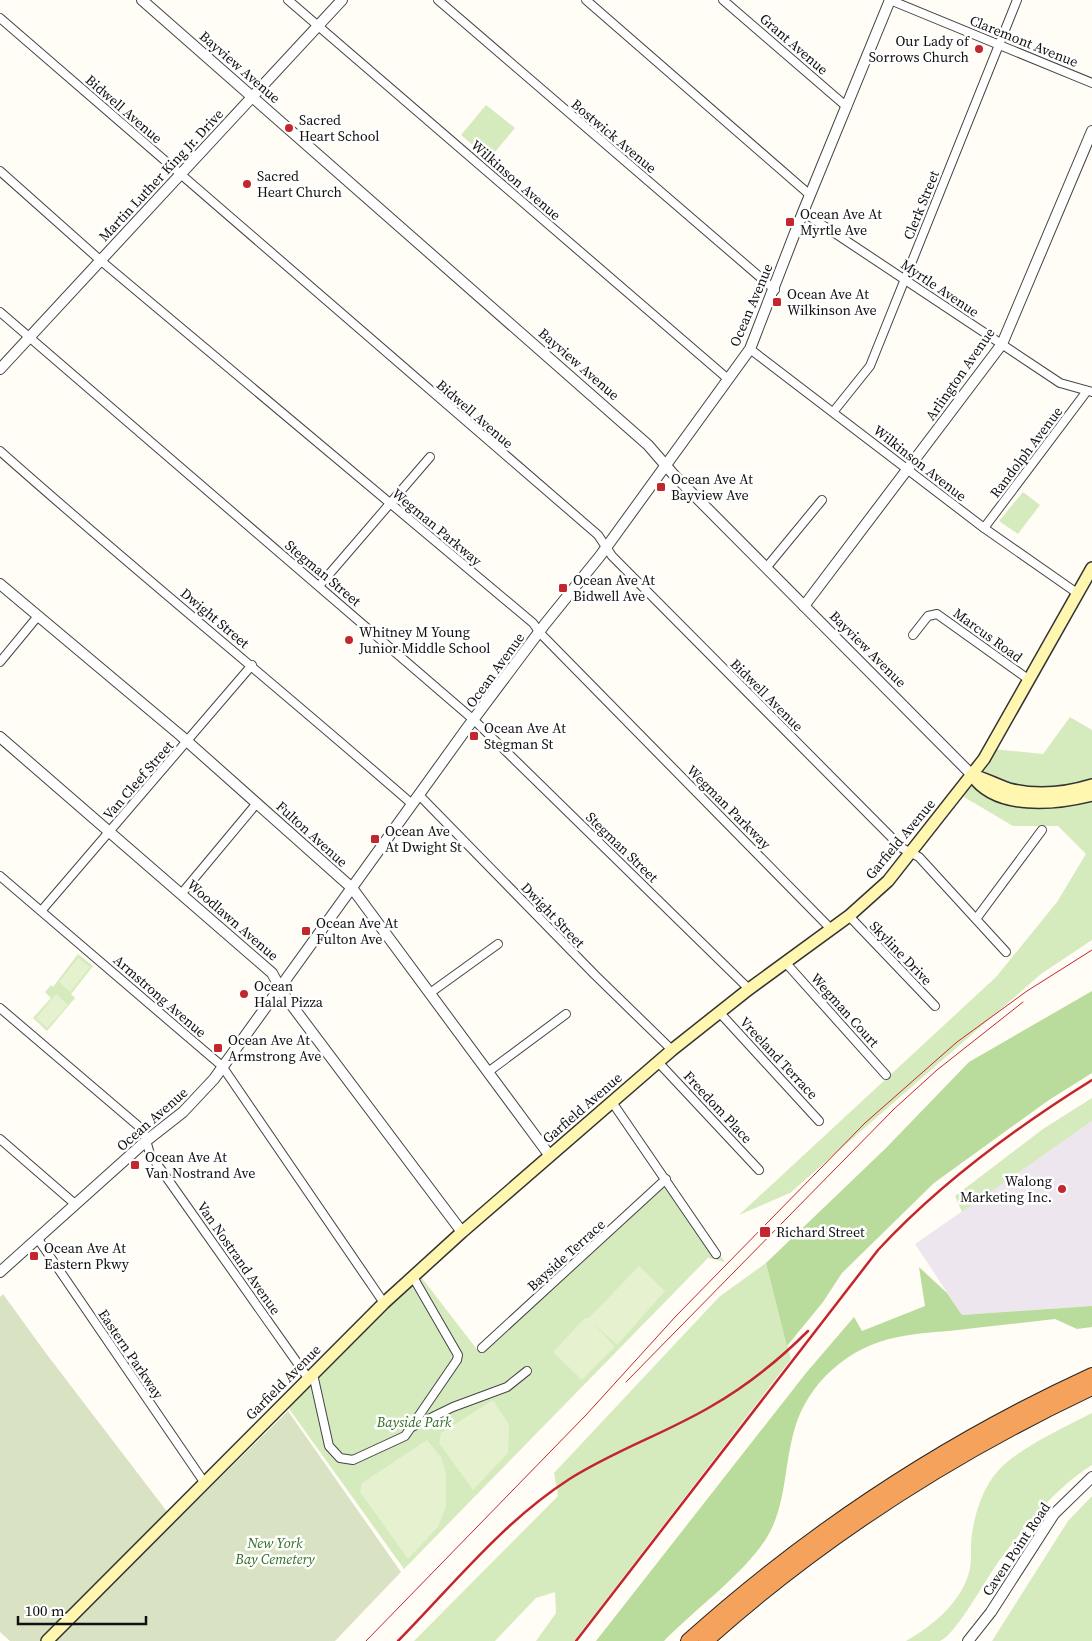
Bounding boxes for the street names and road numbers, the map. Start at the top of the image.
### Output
street label: Grant Avenue [756,9,832,79]
street label: Claremont Avenue [967,10,1081,72]
street label: Bayview Avenue [195,26,285,108]
street label: Bidwell Avenue [81,70,167,148]
street label: Bostwick Avenue [567,94,661,178]
street label: Martin Luther King Jr. Drive [94,104,228,246]
street label: Wilkinson Avenue [467,135,565,225]
street label: Clerk Street [898,167,944,243]
street label: Myrtle Avenue [897,254,983,322]
street label: Ocean Avenue [725,260,777,350]
street label: Bayview Avenue [534,323,624,405]
street label: Arlington Avenue [921,324,999,424]
street label: Bidwell Avenue [432,375,518,453]
street label: Randolph Avenue [985,402,1067,502]
street label: Wilkinson Avenue [869,420,971,506]
street label: Wegman Parkway [388,483,487,571]
street label: Stegman Street [281,535,366,611]
street label: Dwight Street [176,583,254,653]
street label: Marcus Road [949,603,1027,667]
street label: Bayview Avenue [825,606,911,692]
street label: Ocean Avenue [461,628,529,712]
street label: Bidwell Avenue [726,654,808,736]
street label: Van Cleef Street [98,736,178,824]
street label: Wegman Parkway [682,760,776,854]
street label: Garfield Avenue [860,795,940,883]
street label: Fulton Avenue [272,796,352,872]
street label: Stegman Street [581,807,663,887]
street label: Woodlawn Avenue [183,875,283,965]
street label: Dwight Street [517,878,590,953]
street label: Skyline Drive [865,916,937,990]
street label: Armstrong Avenue [109,950,211,1042]
street label: Wegman Court [806,969,884,1052]
street label: Vreeland Terrace [735,1012,823,1104]
street label: Freedom Place [679,1066,757,1148]
street label: Garfield Avenue [538,1068,626,1148]
street label: Ocean Avenue [112,1082,192,1156]
street label: Van Nostrand Avenue [192,1197,286,1319]
street label: Bayside Terrace [523,1215,609,1295]
street label: Eastern Parkway [94,1305,169,1404]
street label: Garfield Avenue [241,1340,325,1424]
street label: Caven Point Road [977,1498,1055,1600]

